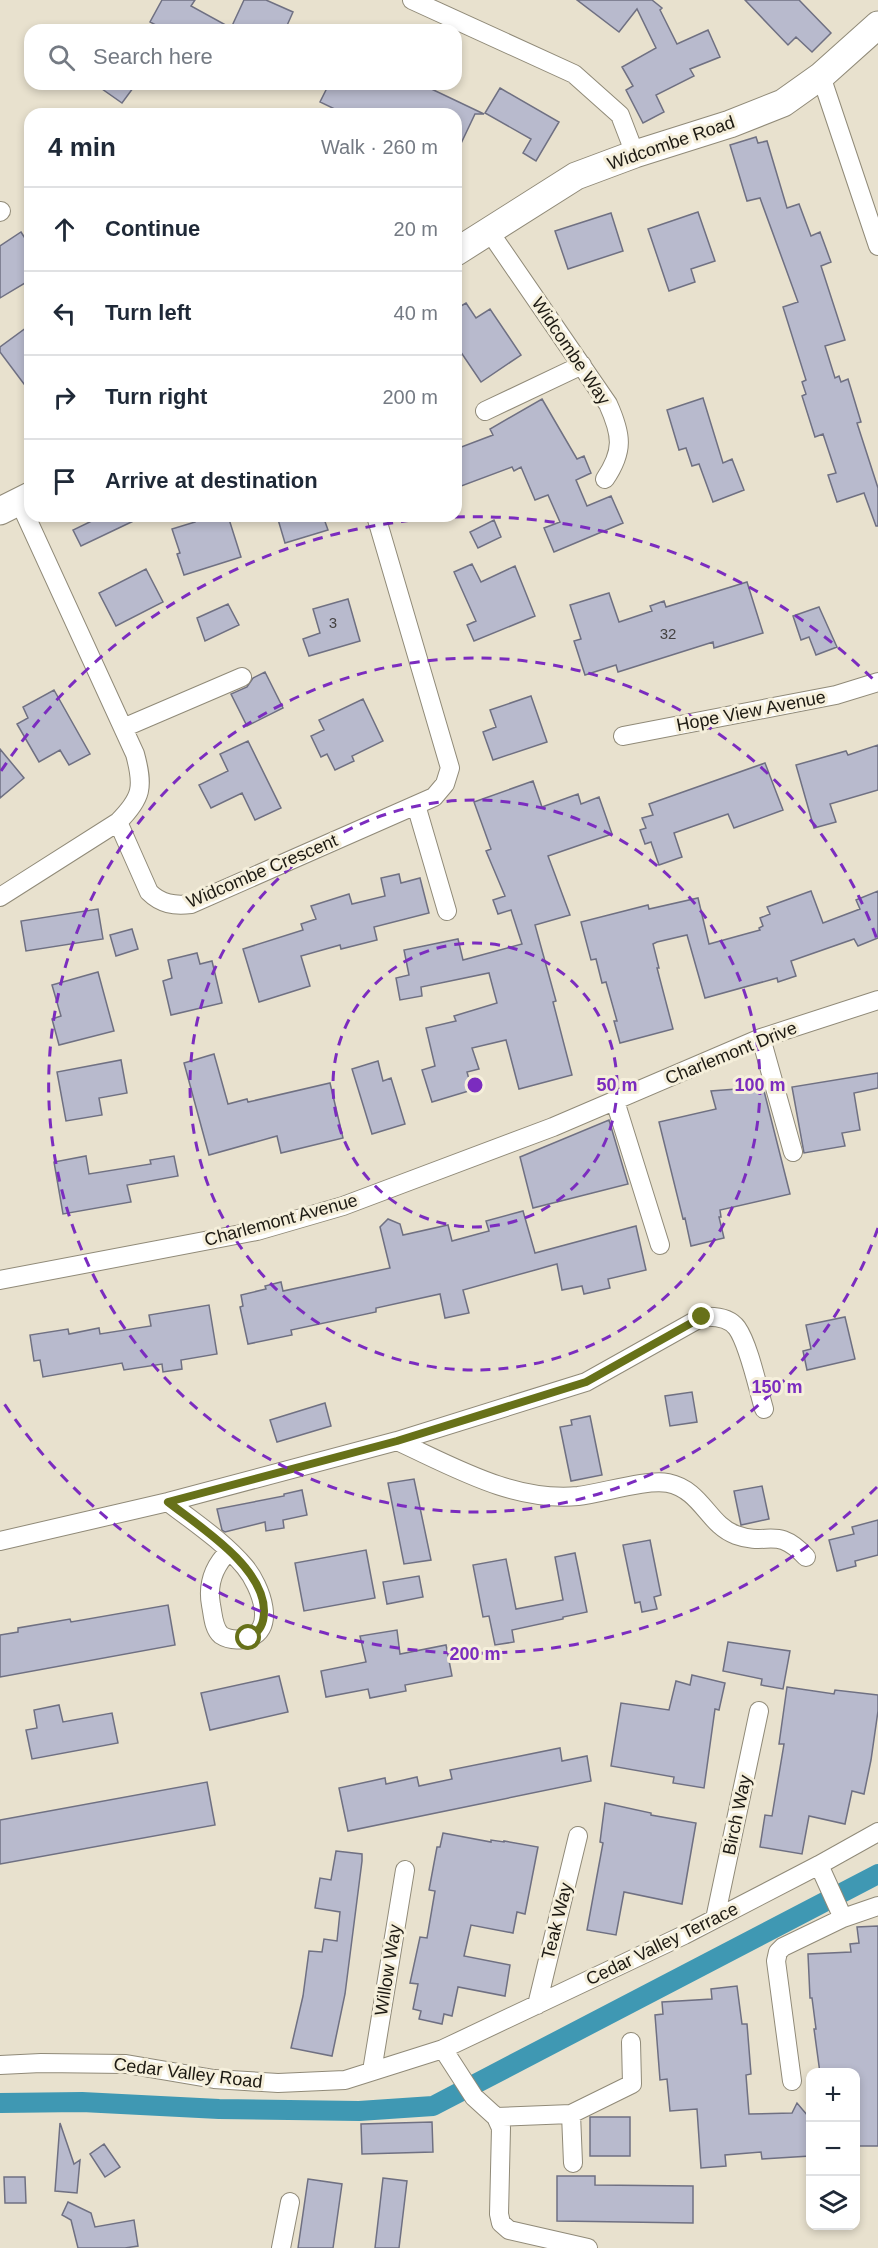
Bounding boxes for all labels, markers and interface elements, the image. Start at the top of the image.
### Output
search box [24,24,462,90]
icon: search [45,41,78,74]
text: Search here [93,44,213,69]
street label: Widcombe Road [605,112,737,174]
text: 4 min [48,132,116,162]
text: Walk · 260 m [321,136,438,158]
icon: ahead [48,213,81,246]
text: Continue [105,216,200,241]
text: 20 m [394,218,438,240]
street label: Widcombe Way [528,293,614,409]
icon: left [48,297,81,330]
text: Turn left [105,300,191,325]
text: 40 m [394,302,438,324]
icon: right [48,381,81,414]
text: Turn right [105,384,207,409]
text: 200 m [382,386,438,408]
icon: arrive [48,465,81,498]
text: Arrive at destination [105,468,318,493]
house number: 3 [329,614,337,631]
house number: 32 [660,625,676,642]
street label: Hope View Avenue [675,687,827,735]
street label: Widcombe Crescent [184,830,340,912]
street label: Charlemont Drive [662,1017,800,1089]
centre of rings [465,1075,485,1095]
text: 50 m [596,1075,638,1095]
text: 100 m [734,1075,786,1095]
street label: Charlemont Avenue [202,1190,360,1250]
route end [688,1303,714,1329]
text: 150 m [751,1377,803,1397]
route start [235,1624,261,1650]
text: 200 m [449,1644,501,1664]
street label: Birch Way [719,1773,755,1857]
street label: Teak Way [538,1881,576,1961]
street label: Cedar Valley Terrace [583,1899,741,1989]
street label: Willow Way [371,1923,405,2017]
street label: Cedar Valley Road [112,2054,264,2092]
map controls [806,2068,860,2230]
button: + [806,2068,860,2122]
button: − [806,2122,860,2176]
button: layers [806,2176,860,2230]

